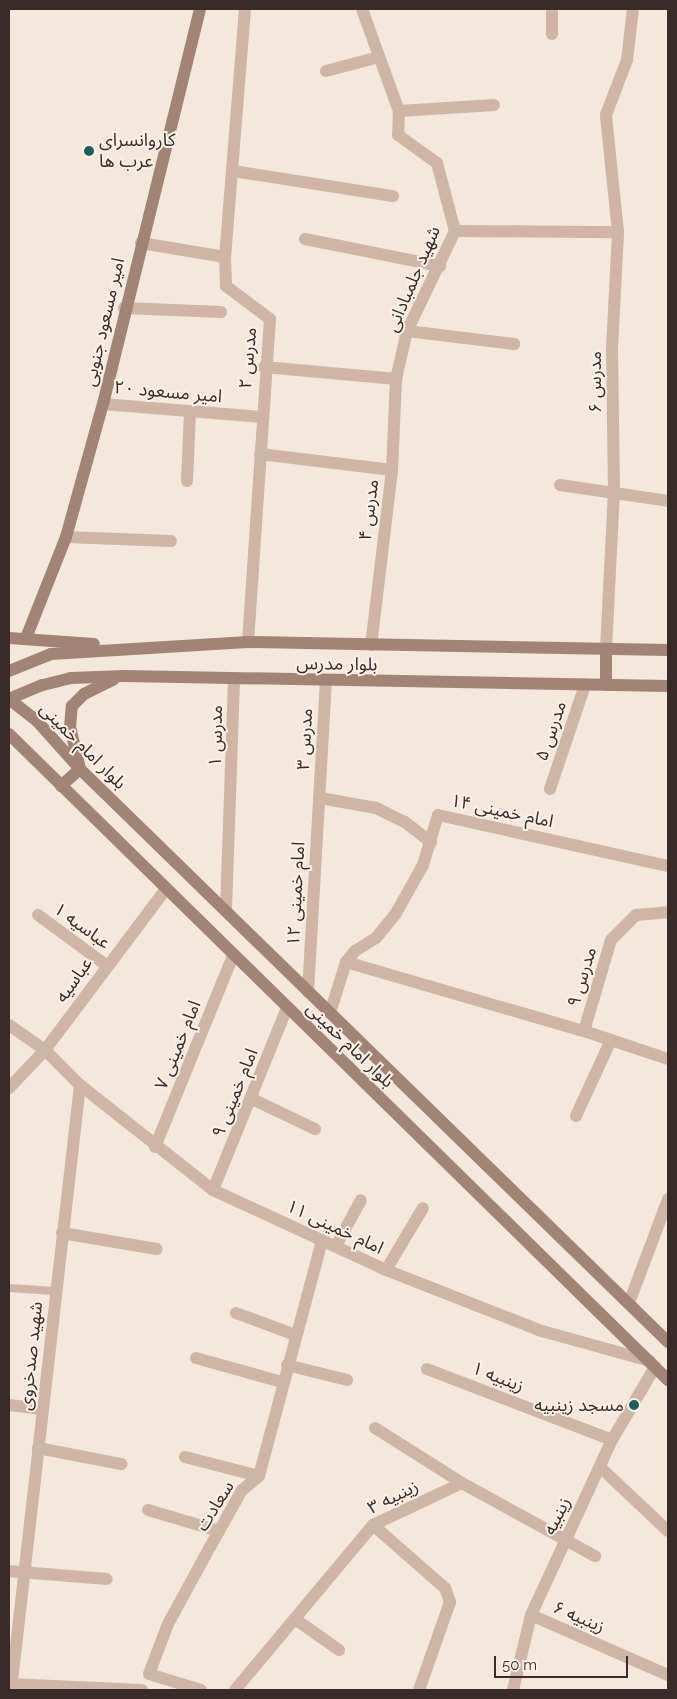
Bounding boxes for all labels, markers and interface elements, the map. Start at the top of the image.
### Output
place label: کاروانسرای عرب ها [99,130,175,172]
marker: کاروانسرای عرب ها [83,145,95,157]
street label: شهید جلمبادانی [381,223,445,335]
street label: امیر مسعود جنوبی [79,256,129,388]
street label: مدرس ۲ [235,326,261,390]
street label: مدرس ۶ [584,351,606,413]
street label: امیر مسعود ۲۰ [113,377,223,407]
street label: مدرس ۴ [355,478,383,542]
street label: بلوار مدرس [296,652,378,676]
street label: بلوار امام خمینی [35,698,131,794]
street label: مدرس ۵ [531,698,571,764]
street label: مدرس ۱ [205,705,227,767]
street label: مدرس ۳ [293,708,317,770]
street label: امام خمینی ۱۴ [449,790,555,832]
street label: امام خمینی ۱۲ [282,841,310,947]
street label: عباسیه ۱ [49,898,115,954]
street label: مدرس ۹ [563,944,601,1010]
street label: عباسیه [51,953,97,1007]
street label: امام خمینی ۷ [150,997,206,1093]
street label: بلوار امام خمینی [302,998,398,1092]
street label: امام خمینی ۹ [207,1045,263,1141]
street label: امام خمینی ۱۱ [283,1195,387,1259]
street label: شهید صدخروی [15,1300,47,1412]
street label: زینبیه ۱ [469,1357,527,1397]
place label: مسجد زینبیه [534,1394,624,1416]
marker: مسجد زینبیه [628,1399,640,1411]
street label: زینبیه ۳ [364,1475,422,1519]
street label: سعادت [191,1477,239,1535]
street label: زینبیه [539,1494,575,1538]
street label: زینبیه ۶ [550,1596,608,1638]
scale bar [497,1646,631,1678]
text: 50 m [502,1656,537,1674]

